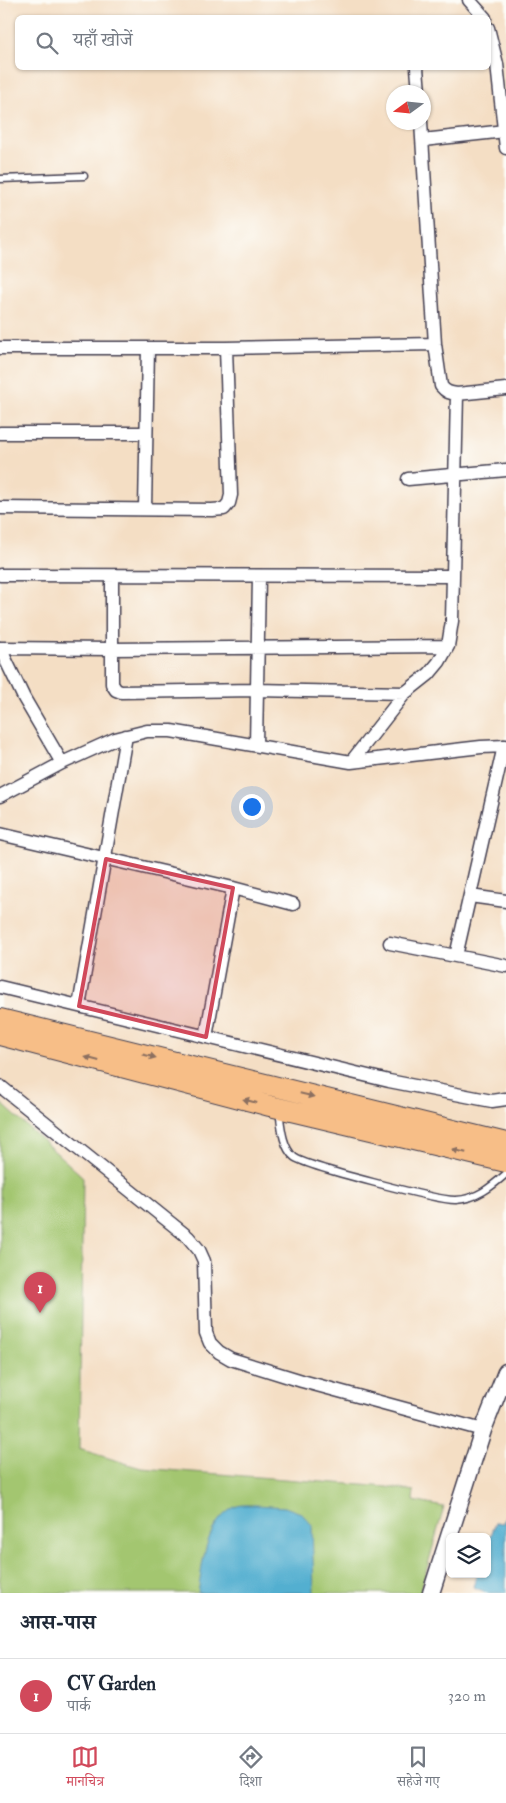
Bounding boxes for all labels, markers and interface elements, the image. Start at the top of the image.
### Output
search box [15,15,491,70]
text: यहाँ खोजें [73,28,133,52]
icon: search [33,29,61,57]
north arrow [386,85,431,130]
your location [239,794,265,820]
one-way arrow [142,1052,157,1060]
one-way arrow [85,1055,100,1063]
one-way arrow [300,1091,315,1099]
one-way arrow [242,1097,257,1105]
one-way arrow [451,1146,466,1154]
pin: 1 [24,1272,56,1313]
map controls [446,1533,491,1578]
button: layers [446,1533,491,1578]
text: आस-पास [20,1609,96,1636]
text: CV Garden [67,1672,156,1696]
text: 1 [33,1686,39,1706]
text: 320 m [448,1686,486,1706]
text: पार्क [67,1696,91,1716]
tab: मानचित्र [66,1743,104,1795]
tab: दिशा [237,1743,265,1795]
tab: सहेजे गए [397,1743,440,1795]

